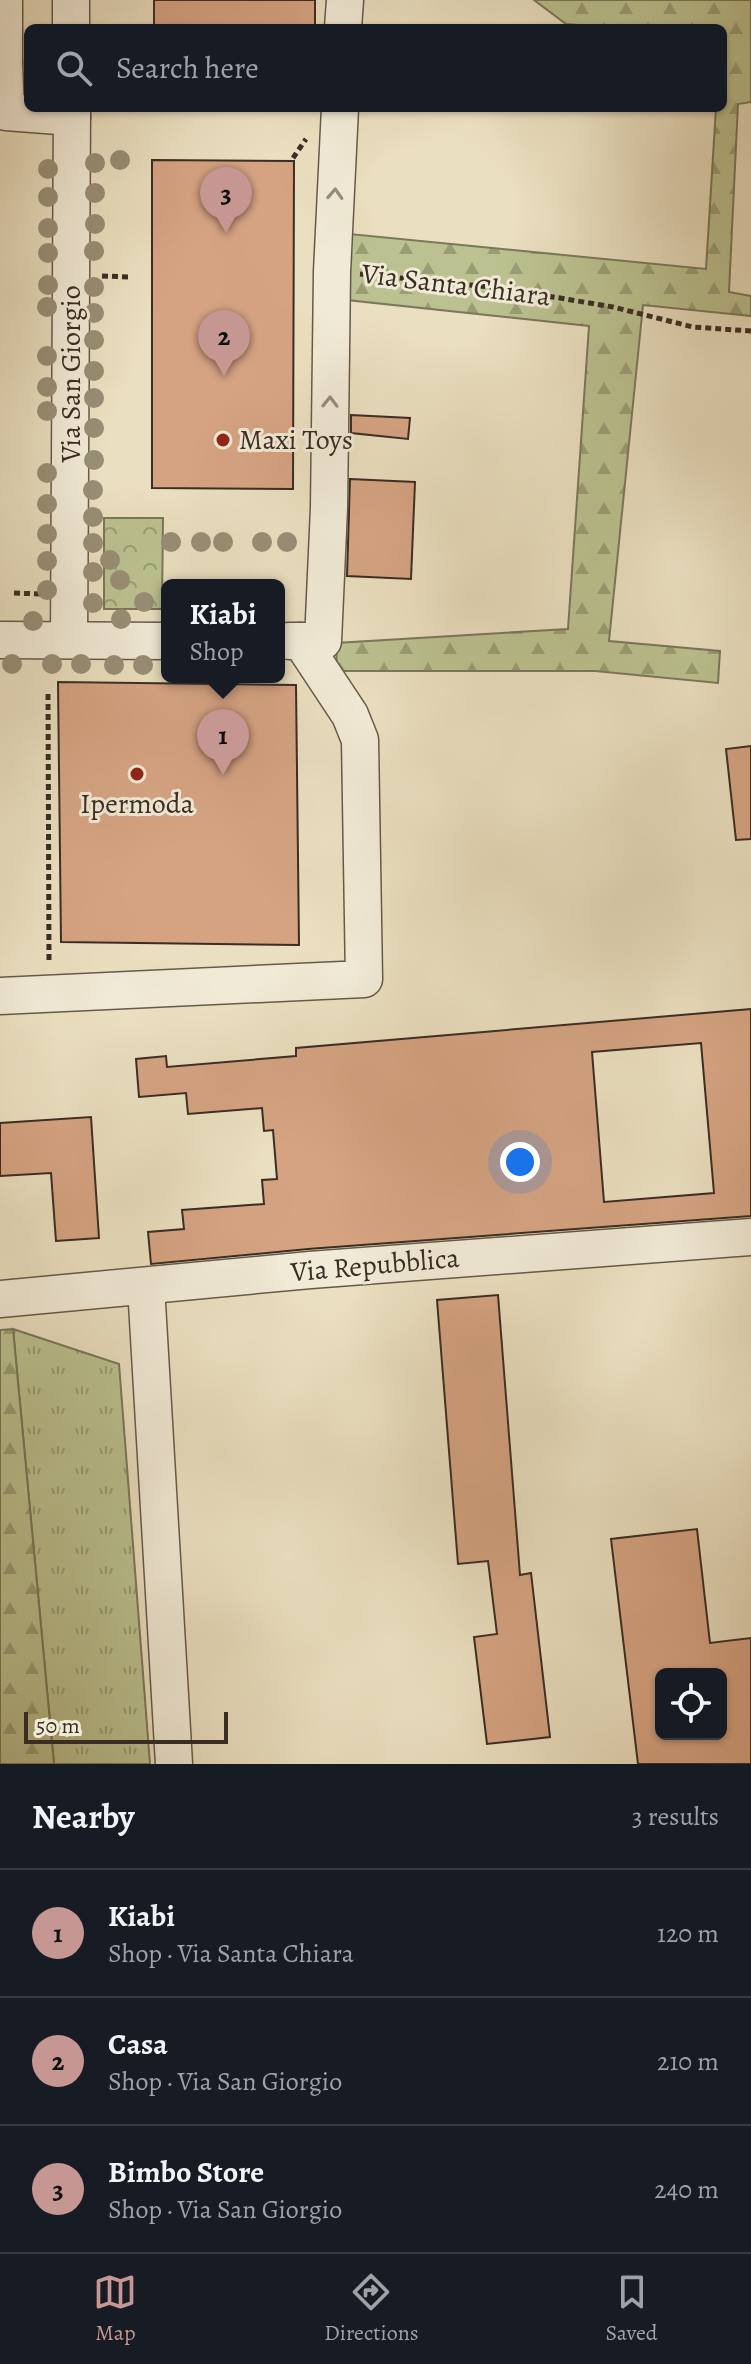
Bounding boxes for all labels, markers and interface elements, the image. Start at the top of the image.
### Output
search box [24,24,727,112]
icon: search [52,46,96,90]
text: Search here [116,48,259,88]
pin: 3 [200,167,252,233]
one-way arrow [327,187,344,200]
street label: Via Santa Chiara [358,254,553,315]
street label: Via San Giorgio [52,285,90,464]
pin: 2 [198,310,250,376]
one-way arrow [321,395,339,408]
place label: Maxi Toys [239,421,353,459]
marker: Maxi Toys [214,431,232,449]
popup [161,579,285,683]
text: Kiabi [190,594,256,634]
text: Shop [190,634,244,669]
pin: 1 [197,709,249,775]
marker: Ipermoda [128,765,146,783]
place label: Ipermoda [80,785,194,823]
your location [500,1142,540,1182]
street label: Via Repubblica [288,1239,461,1291]
map controls [655,1668,727,1740]
button: locate [655,1668,727,1740]
scale bar [24,1708,228,1744]
text: 50 m [36,1711,80,1741]
text: Nearby [32,1793,135,1840]
text: 3 results [632,1799,719,1834]
text: Kiabi [108,1896,175,1936]
text: 1 [53,1916,63,1951]
text: 120 m [657,1916,719,1951]
text: Shop · Via Santa Chiara [108,1936,354,1971]
text: Casa [108,2024,168,2064]
text: 2 [52,2044,64,2079]
text: 210 m [657,2044,719,2079]
text: Shop · Via San Giorgio [108,2064,342,2099]
text: Bimbo Store [108,2152,264,2192]
text: 3 [52,2172,64,2207]
text: 240 m [654,2172,719,2207]
text: Shop · Via San Giorgio [108,2192,342,2227]
tab: Map [93,2270,137,2348]
tab: Directions [324,2270,419,2348]
tab: Saved [605,2270,658,2348]

